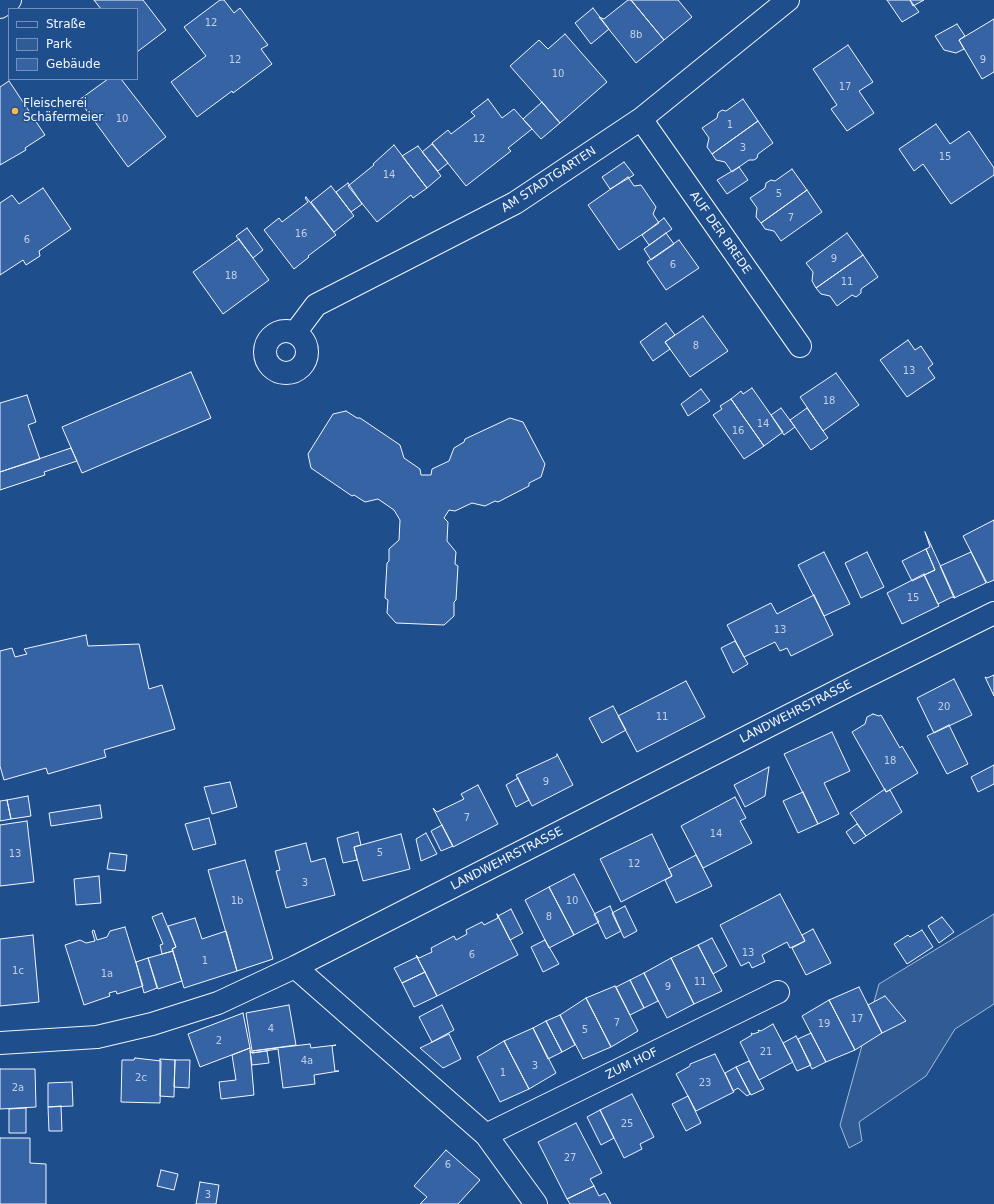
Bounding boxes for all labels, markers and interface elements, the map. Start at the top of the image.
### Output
legend [8,8,138,80]
text: Straße [46,17,86,31]
house number: 12 [205,17,217,29]
house number: 8b [630,29,642,41]
text: Park [46,37,72,51]
house number: 12 [229,54,241,66]
house number: 9 [980,54,986,66]
text: Gebäude [46,57,100,71]
house number: 10 [552,68,564,80]
house number: 17 [839,81,851,93]
place label: Fleischerei Schäfermeier [23,97,103,125]
marker: Fleischerei Schäfermeier [10,106,20,116]
house number: 10 [116,113,128,125]
house number: 1 [727,119,733,131]
house number: 12 [473,133,485,145]
house number: 3 [740,142,746,154]
street label: AM STADTGARTEN [499,144,599,216]
house number: 15 [939,151,951,163]
house number: 14 [383,169,395,181]
house number: 5 [776,188,782,200]
street label: AUF DER BREDE [686,189,754,277]
house number: 7 [788,212,794,224]
house number: 16 [295,228,307,240]
house number: 6 [24,234,30,246]
house number: 9 [831,253,837,265]
house number: 6 [670,259,676,271]
house number: 18 [225,270,237,282]
house number: 11 [841,276,853,288]
house number: 8 [693,340,699,352]
house number: 13 [903,365,915,377]
house number: 18 [823,395,835,407]
house number: 14 [757,418,769,430]
house number: 16 [732,425,744,437]
house number: 15 [907,592,919,604]
house number: 13 [774,624,786,636]
street label: LANDWEHRSTRASSE [737,677,855,747]
house number: 20 [938,701,950,713]
house number: 11 [656,711,668,723]
house number: 18 [884,755,896,767]
house number: 9 [543,776,549,788]
house number: 7 [464,812,470,824]
street label: LANDWEHRSTRASSE [448,824,566,894]
house number: 14 [710,828,722,840]
house number: 5 [377,847,383,859]
house number: 13 [9,848,21,860]
house number: 12 [628,858,640,870]
house number: 3 [302,877,308,889]
house number: 1b [231,895,243,907]
house number: 10 [566,895,578,907]
house number: 8 [546,911,552,923]
house number: 13 [742,947,754,959]
house number: 6 [469,949,475,961]
house number: 1 [202,955,208,967]
house number: 1c [12,965,24,977]
house number: 1a [101,968,113,980]
house number: 11 [694,976,706,988]
house number: 9 [665,981,671,993]
house number: 17 [851,1013,863,1025]
house number: 7 [614,1017,620,1029]
house number: 19 [818,1018,830,1030]
house number: 4 [268,1023,274,1035]
house number: 5 [582,1024,588,1036]
house number: 2 [216,1035,222,1047]
street label: ZUM HOF [603,1045,661,1083]
house number: 21 [760,1046,772,1058]
house number: 4a [301,1055,313,1067]
house number: 3 [532,1060,538,1072]
house number: 1 [500,1067,506,1079]
house number: 2c [135,1072,147,1084]
house number: 23 [699,1077,711,1089]
house number: 2a [12,1082,24,1094]
house number: 25 [621,1118,633,1130]
house number: 27 [564,1152,576,1164]
house number: 6 [445,1159,451,1171]
house number: 3 [205,1189,211,1201]

